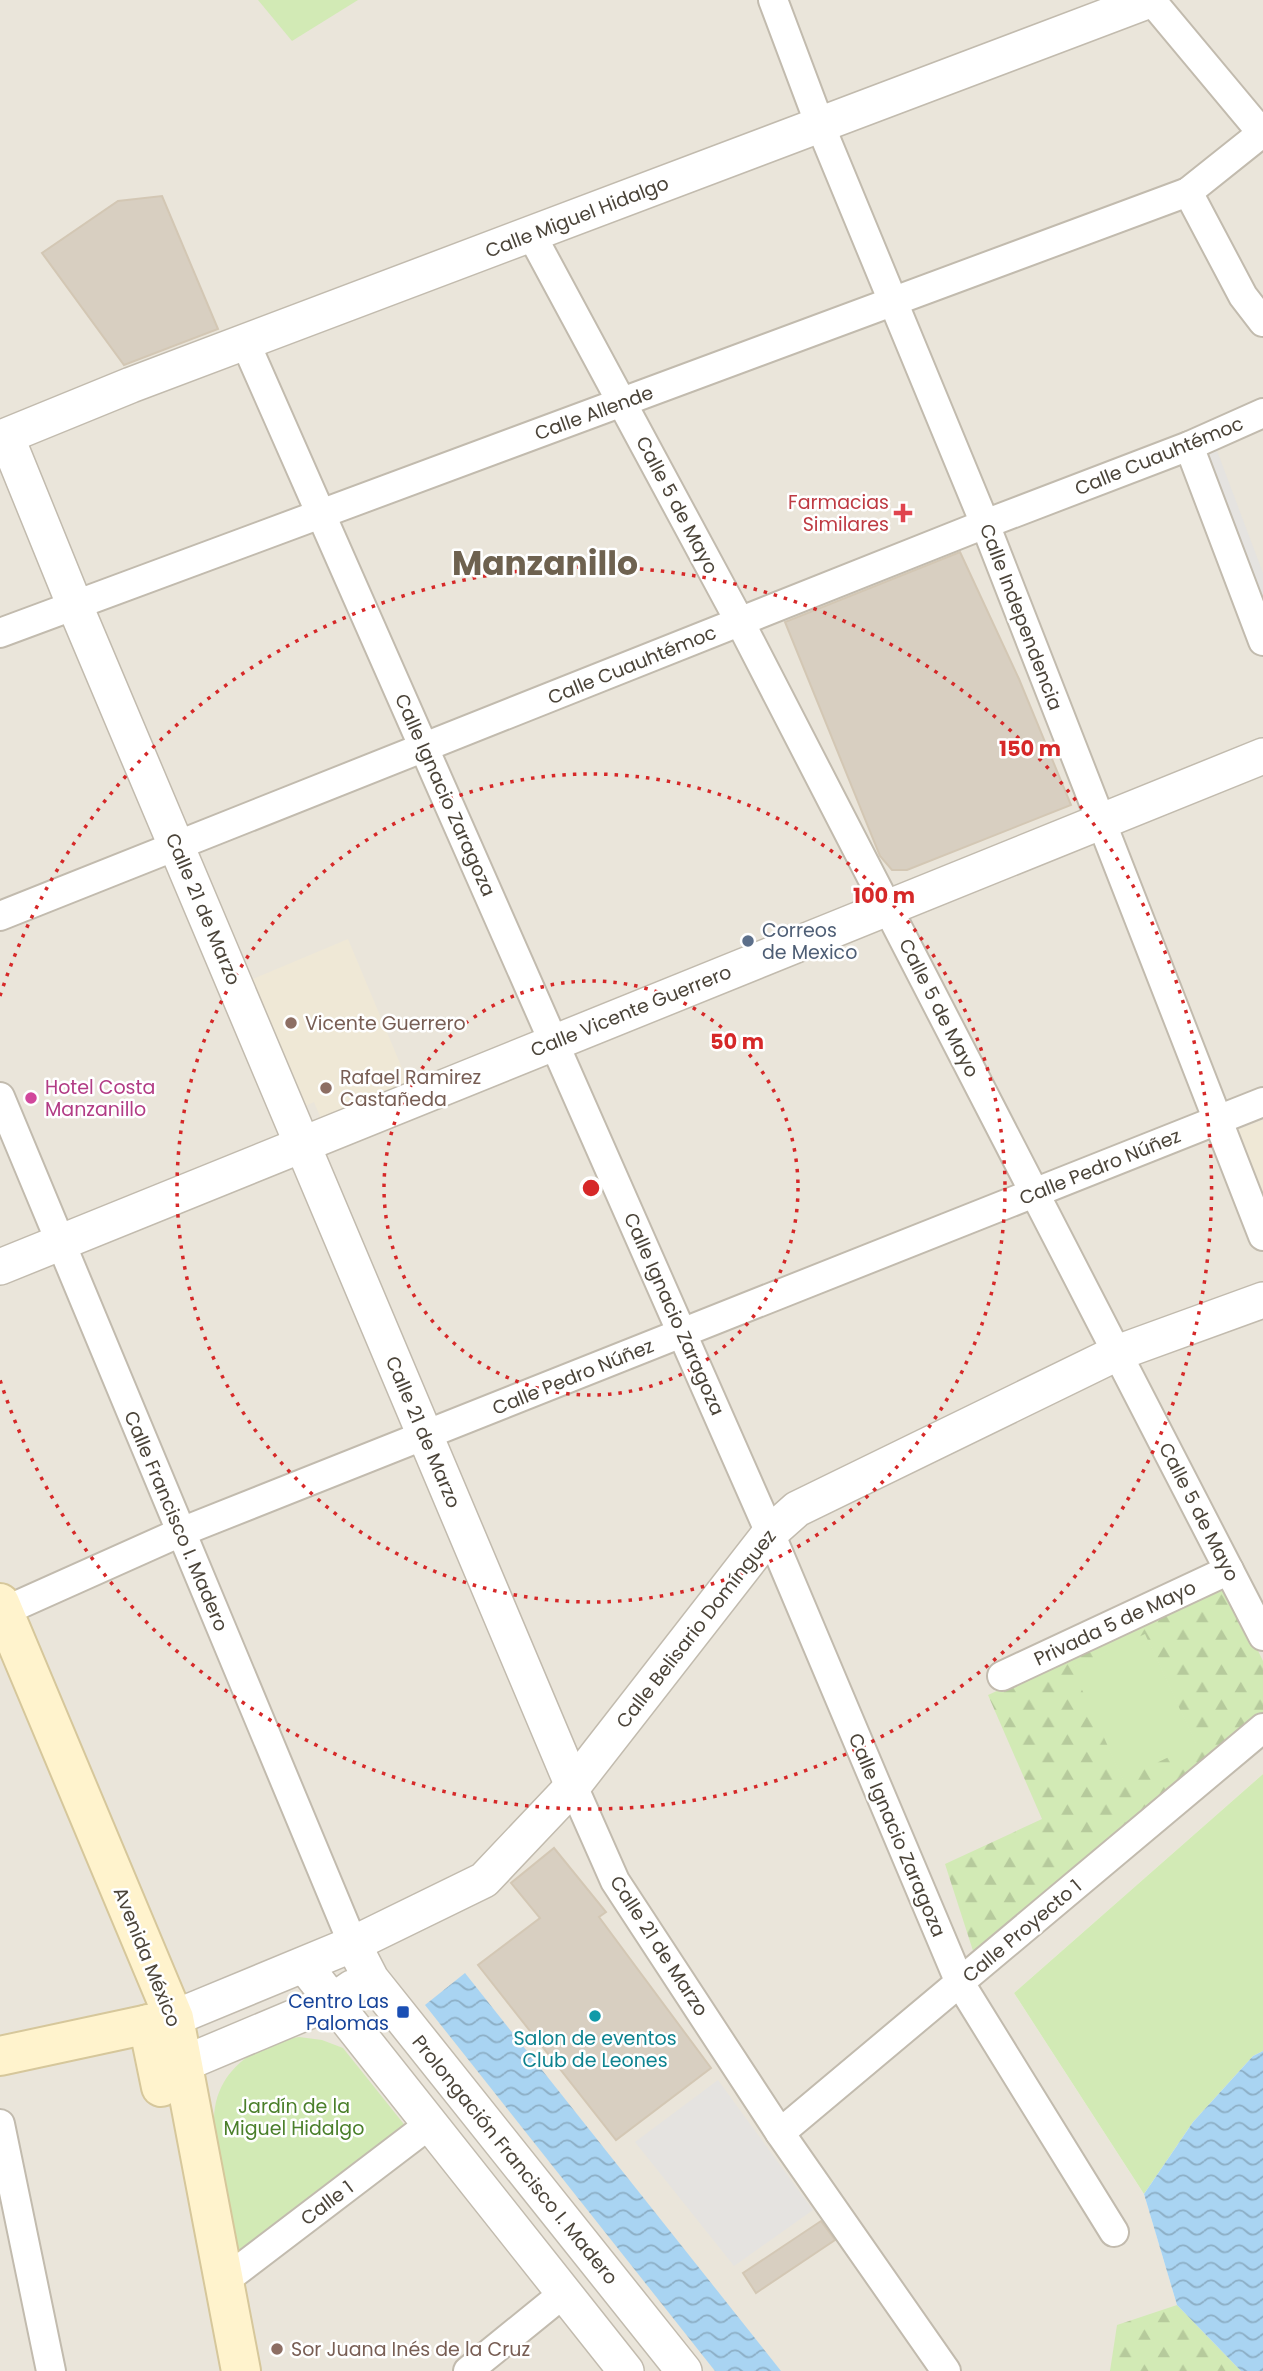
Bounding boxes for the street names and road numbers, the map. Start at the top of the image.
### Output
street label: Calle Miguel Hidalgo [481,170,673,264]
street label: Calle Allende [531,379,657,447]
street label: Calle Cuauhtémoc [1071,410,1247,502]
street label: Calle 5 de Mayo [629,431,725,579]
street label: Calle Independencia [973,520,1069,714]
street label: Calle Cuauhtémoc [544,619,720,711]
street label: Calle Ignacio Zaragoza [388,689,502,901]
street label: Calle 21 de Marzo [159,829,247,989]
street label: Calle 5 de Mayo [892,934,986,1082]
street label: Calle Vicente Guerrero [527,958,735,1064]
street label: Calle Pedro Núñez [1015,1122,1185,1212]
street label: Calle Ignacio Zaragoza [617,1208,731,1420]
street label: Calle Pedro Núñez [488,1332,658,1422]
street label: Calle 21 de Marzo [379,1352,467,1512]
street label: Calle Francisco I. Madero [117,1407,235,1635]
street label: Calle 5 de Mayo [1152,1438,1246,1586]
street label: Calle Belisario Domínguez [610,1524,782,1734]
street label: Privada 5 de Mayo [1030,1574,1200,1672]
street label: Calle Ignacio Zaragoza [842,1729,952,1941]
street label: Calle 21 de Marzo [603,1870,715,2022]
street label: Calle Proyecto 1 [957,1873,1087,1989]
street label: Avenida México [107,1883,187,2031]
street label: Prolongación Francisco I. Madero [406,2030,624,2290]
street label: Calle 1 [295,2174,359,2232]

